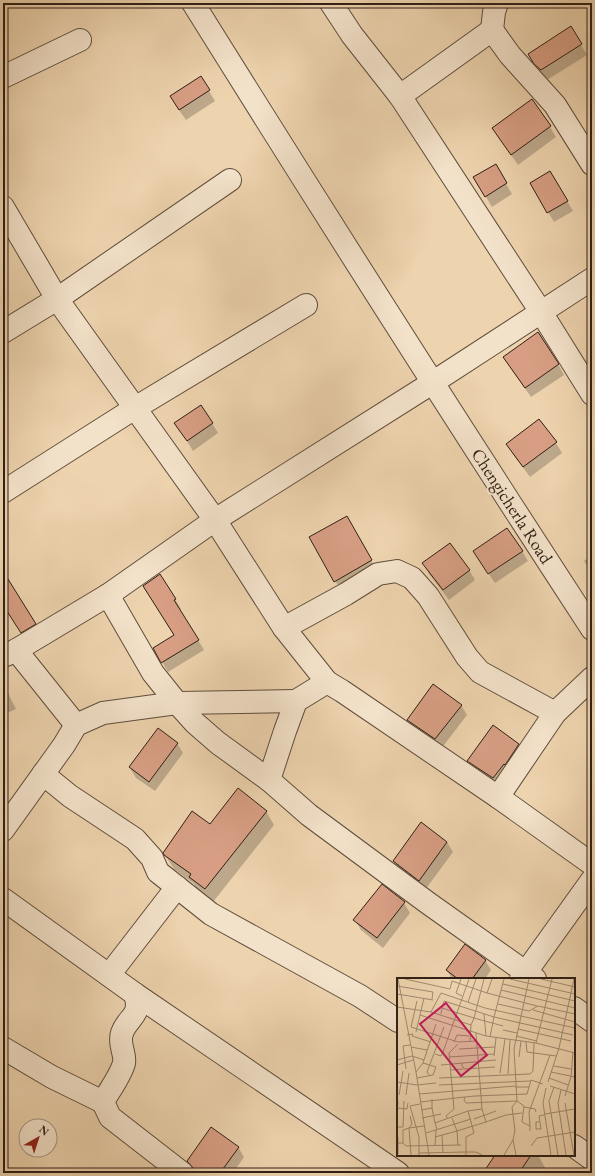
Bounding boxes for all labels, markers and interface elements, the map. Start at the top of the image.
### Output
street label: Chengicherla Road [466,444,559,569]
inset map [397,978,575,1156]
north arrow [18,1118,58,1158]
text: N [36,1122,52,1139]

